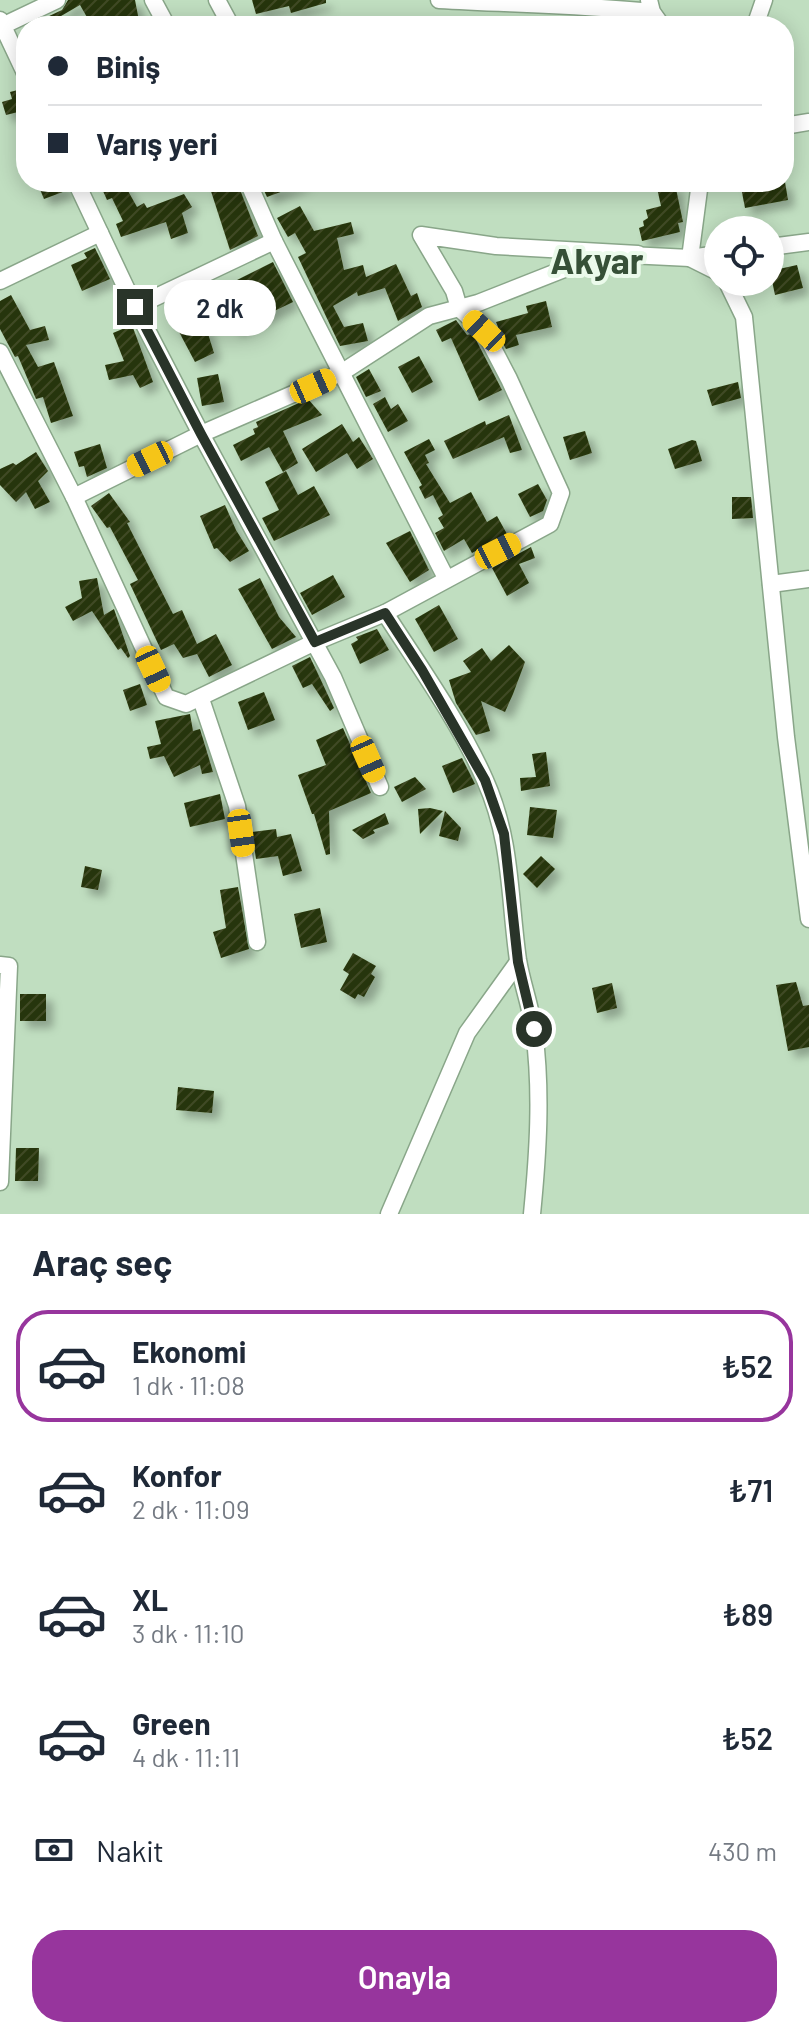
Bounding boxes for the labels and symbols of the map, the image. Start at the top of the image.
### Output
district label: Akyar [550,238,644,281]
callout: 2 dk [163,279,275,335]
route end [117,289,153,325]
car [458,306,510,356]
car [286,365,340,407]
car [123,438,177,480]
car [471,529,525,573]
car [132,642,174,696]
car [347,732,389,786]
car [226,808,256,858]
route start [516,1011,552,1047]

